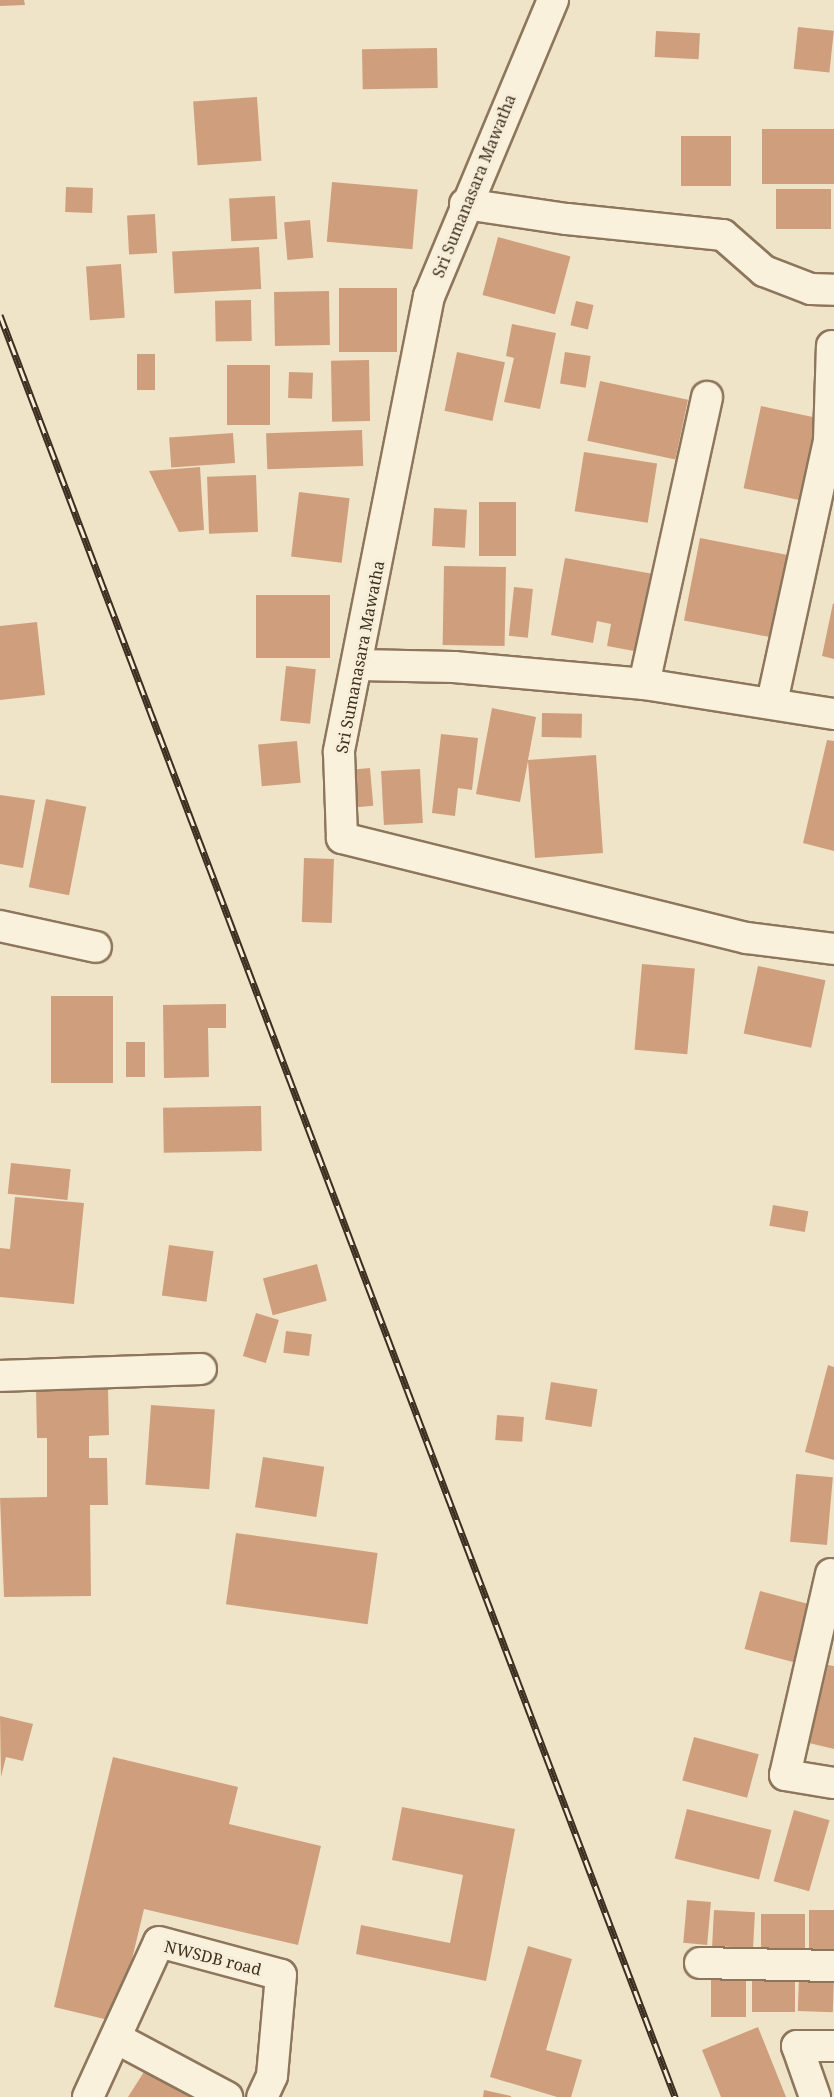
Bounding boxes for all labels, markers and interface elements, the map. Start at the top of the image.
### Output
street label: Sri Sumanasara Mawatha [428,92,520,280]
street label: Sri Sumanasara Mawatha [332,559,388,755]
street label: NWSDB road [162,1937,264,1979]

